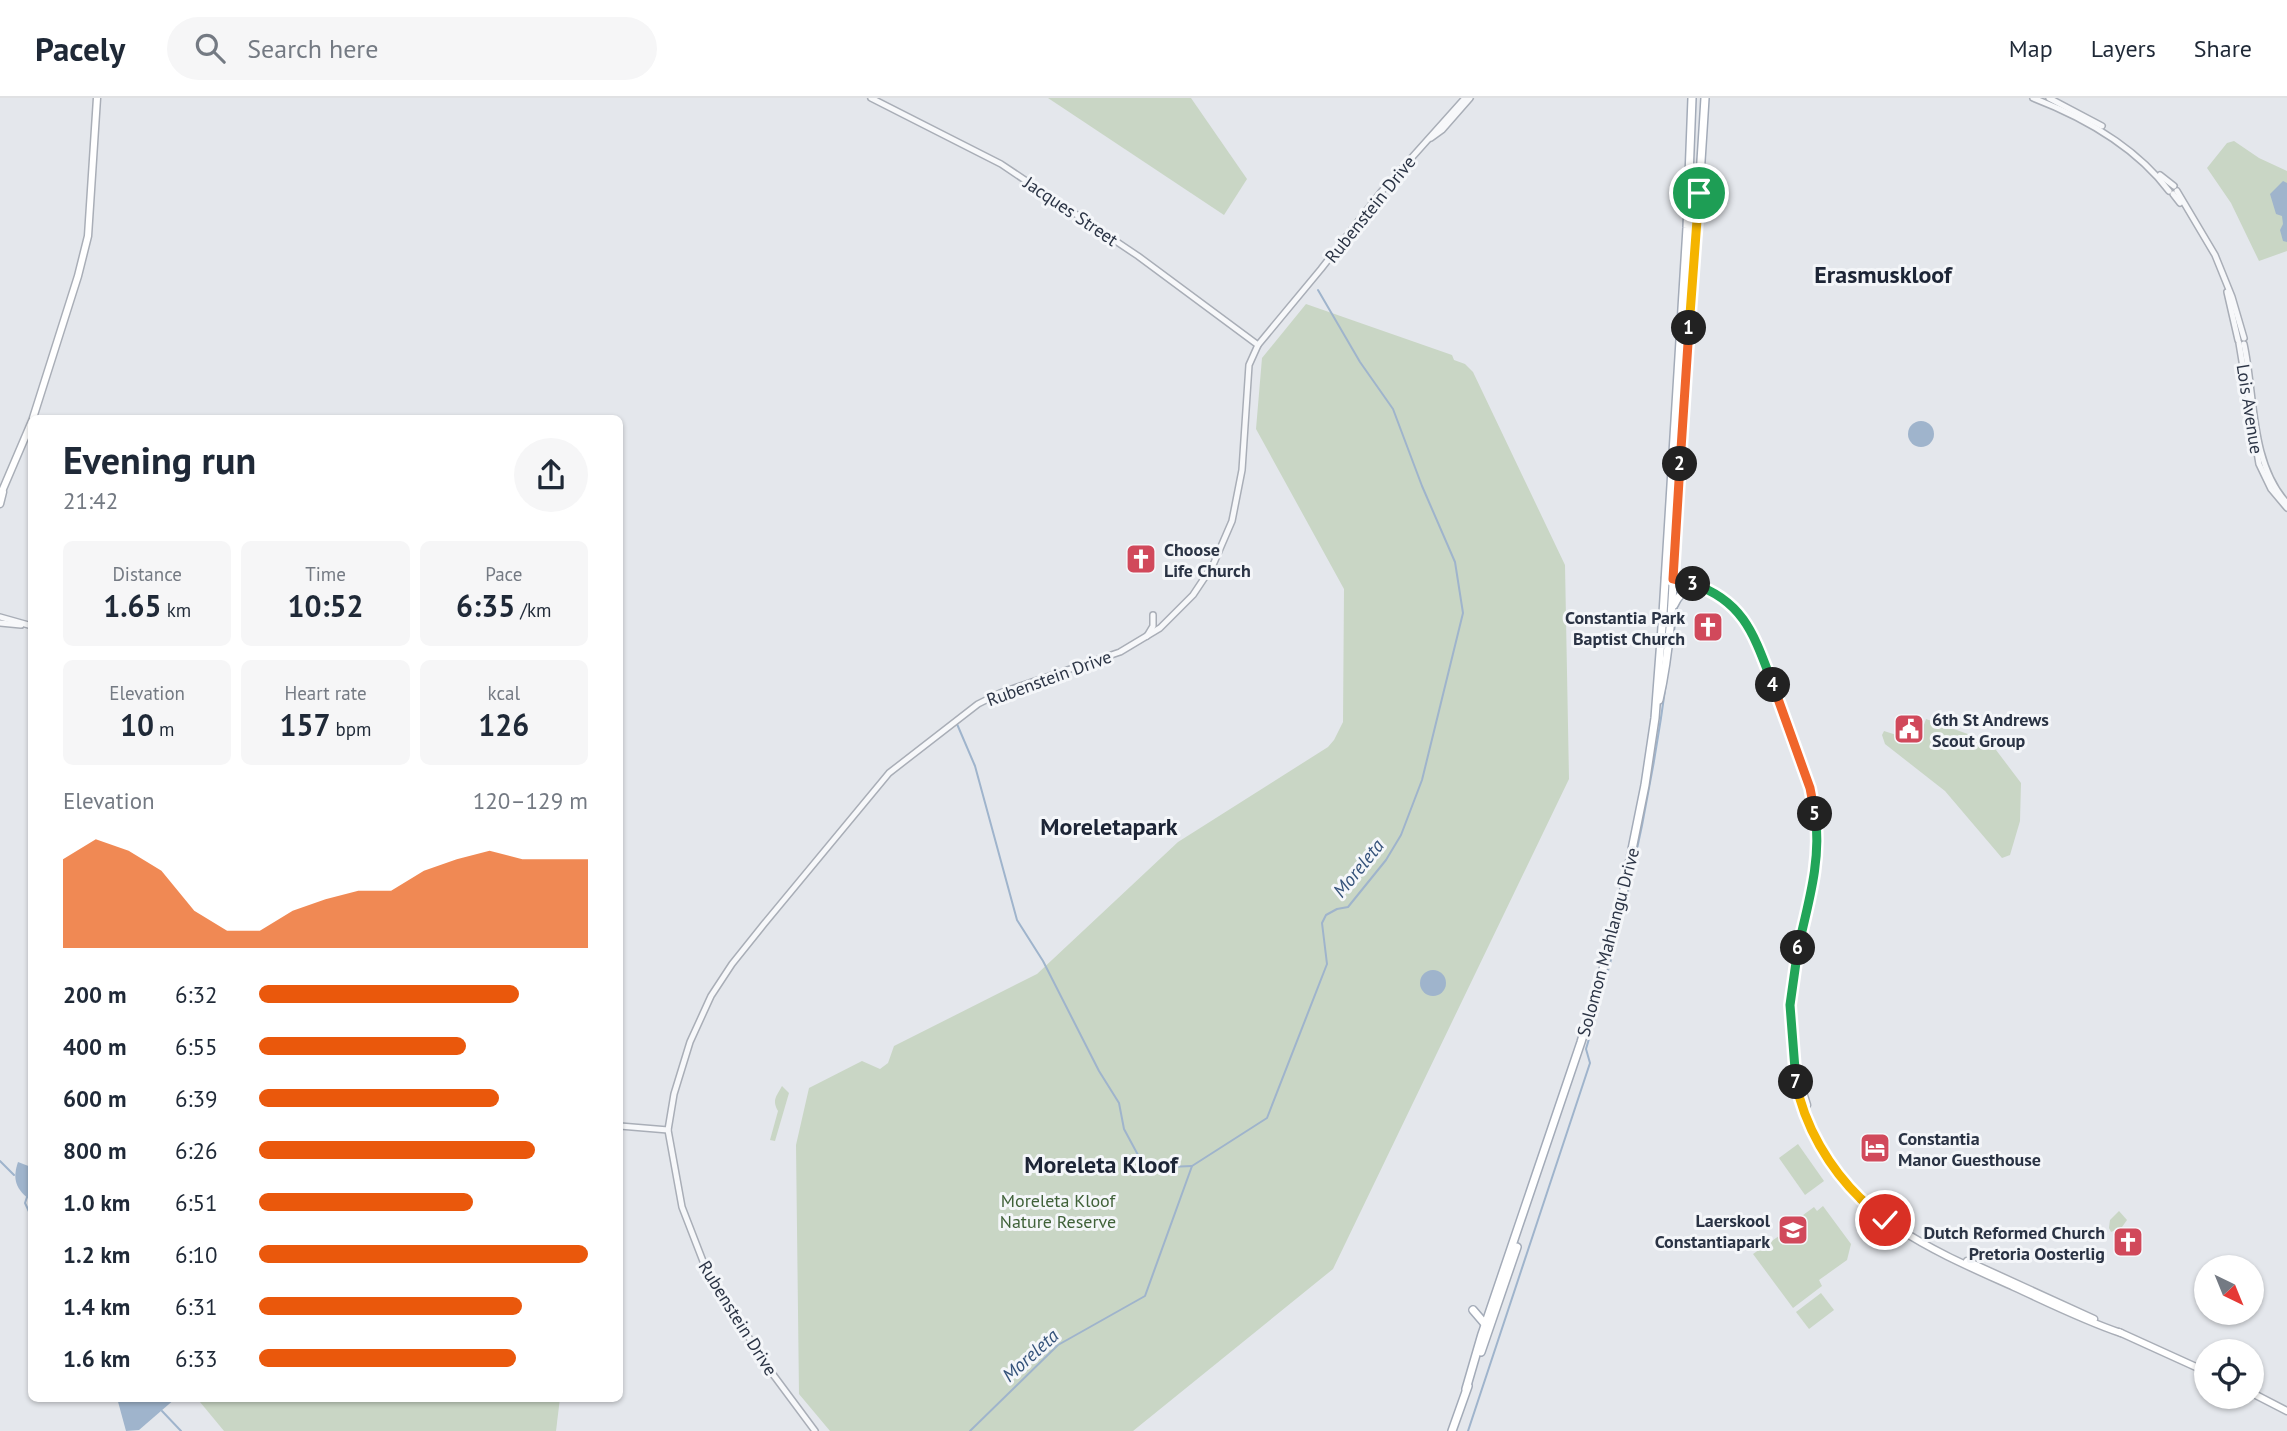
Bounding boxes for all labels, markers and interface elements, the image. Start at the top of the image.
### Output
search box [167,17,657,80]
text: Pacely [35,27,125,70]
icon: search [191,29,229,67]
text: Search here [247,32,378,65]
text: Map [2009,33,2053,64]
text: Layers [2091,33,2156,64]
text: Share [2194,33,2252,64]
street label: Rubenstein Drive [1320,151,1420,267]
pin [1669,163,1729,223]
street label: Jacques Street [1019,171,1123,251]
icon: arrive [1680,174,1718,212]
district label: Erasmuskloof [1814,259,1953,290]
pin: 1 [1672,310,1706,345]
text: 1 [1683,315,1694,339]
street label: Lois Avenue [2232,362,2268,456]
text: Evening run [63,435,256,484]
button: share [514,438,588,512]
pin: 2 [1662,446,1698,482]
text: 2 [1674,451,1685,475]
text: 21:42 [63,486,118,515]
place label: Choose Life Church [1164,538,1251,582]
church icon: Choose Life Church [1124,542,1158,576]
text: Distance [112,562,182,586]
text: Time [305,562,346,586]
text: Pace [485,562,522,586]
pin: 3 [1676,566,1710,602]
text: 3 [1687,571,1698,595]
text: 1.65 [103,586,162,625]
text: 10:52 [287,586,364,625]
text: 6:35 [456,586,515,625]
text: km [162,598,191,622]
text: /km [515,598,552,622]
place label: Constantia Park Baptist Church [1565,606,1685,650]
church icon: Constantia Park Baptist Church [1691,610,1725,644]
street label: Rubenstein Drive [983,645,1115,711]
pin: 4 [1756,668,1790,702]
text: 4 [1767,672,1778,696]
text: Elevation [109,681,185,705]
text: Heart rate [284,681,367,705]
text: kcal [488,681,520,705]
text: 10 [120,705,154,744]
text: 157 [279,705,330,744]
text: 126 [478,705,529,744]
place label: 6th St Andrews Scout Group [1932,708,2049,752]
public building icon: 6th St Andrews Scout Group [1892,712,1926,746]
text: m [154,717,174,741]
text: bpm [330,717,372,741]
text: Elevation [63,786,155,815]
text: 120–129 m [473,786,588,815]
pin: 5 [1798,796,1832,832]
text: 5 [1809,801,1820,825]
district label: Moreletapark [1040,811,1178,842]
water label: Moreleta [1327,833,1389,902]
street label: Solomon Mahlangu Drive [1572,845,1644,1039]
pin: 6 [1780,930,1815,966]
text: 6 [1792,935,1803,959]
text: 200 m [63,980,126,1009]
text: 6:32 [175,980,218,1009]
text: 400 m [63,1032,126,1061]
text: 6:55 [175,1032,218,1061]
pin: 7 [1778,1065,1814,1100]
text: 7 [1790,1069,1801,1093]
text: 600 m [63,1084,126,1113]
text: 6:39 [175,1084,218,1113]
place label: Constantia Manor Guesthouse [1898,1127,2041,1171]
hotel icon: Constantia Manor Guesthouse [1858,1131,1892,1165]
text: 800 m [63,1136,126,1165]
text: 6:26 [175,1136,218,1165]
district label: Moreleta Kloof [1024,1149,1179,1180]
text: 1.0 km [63,1188,130,1217]
text: 6:51 [175,1188,218,1217]
park label: Moreleta Kloof Nature Reserve [1000,1189,1116,1233]
pin [1855,1190,1915,1250]
icon: check [1866,1201,1904,1239]
place label: Laerskool Constantiapark [1655,1209,1771,1253]
school or university icon: Laerskool Constantiapark [1776,1213,1810,1247]
place label: Dutch Reformed Church Pretoria Oosterlig [1923,1221,2105,1265]
church icon: Dutch Reformed Church Pretoria Oosterlig [2111,1225,2145,1259]
text: 1.2 km [63,1240,130,1269]
text: 6:10 [175,1240,218,1269]
north arrow [2194,1255,2264,1325]
map controls [2194,1255,2264,1409]
street label: Rubenstein Drive [693,1256,783,1380]
text: 1.4 km [63,1292,130,1321]
text: 6:31 [175,1292,218,1321]
water label: Moreleta [997,1323,1064,1387]
button: locate [2194,1339,2264,1409]
text: 1.6 km [63,1344,130,1373]
text: 6:33 [175,1344,218,1373]

